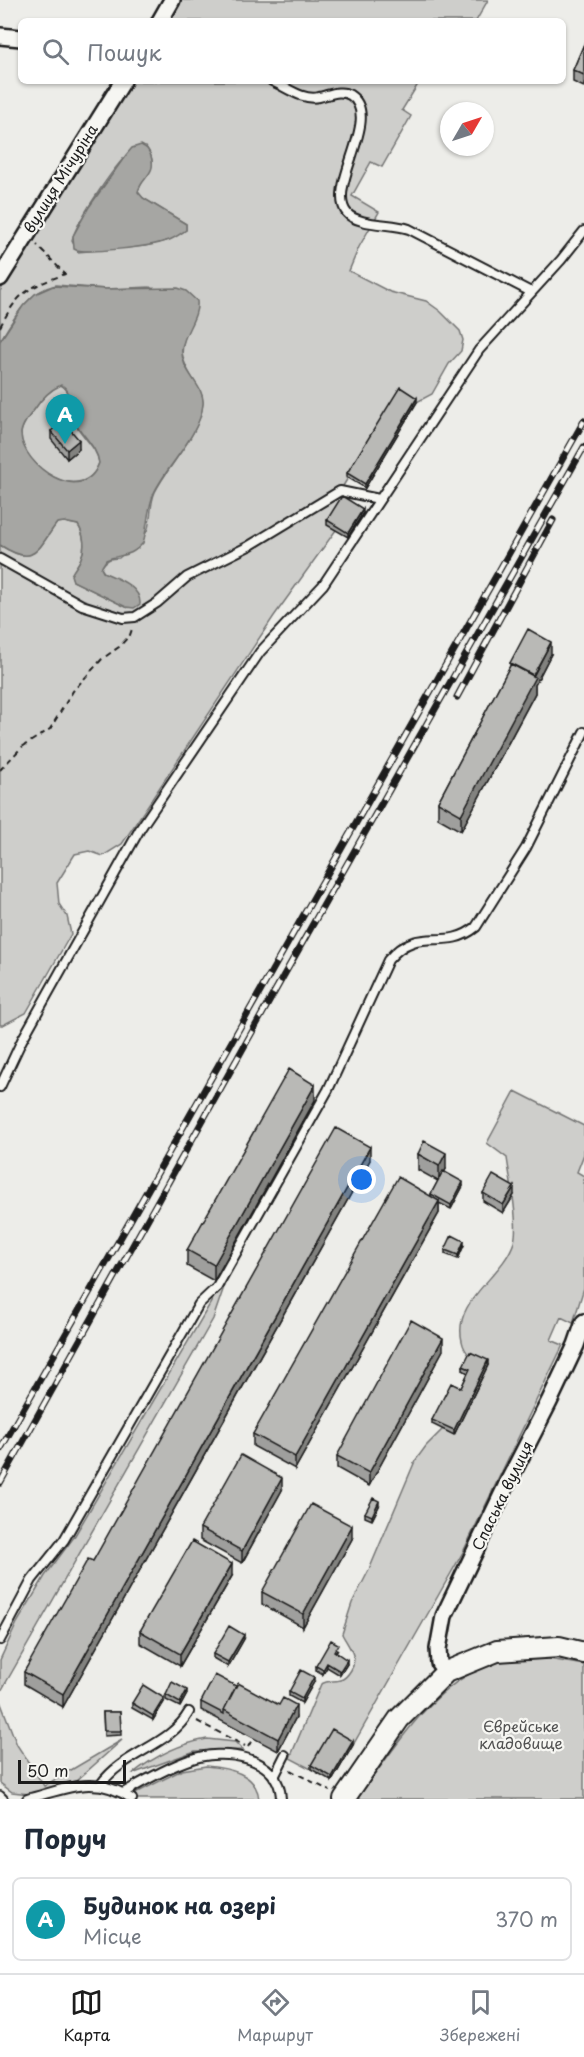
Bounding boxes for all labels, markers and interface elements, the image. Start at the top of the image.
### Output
search box [18,18,566,84]
icon: search [39,35,72,68]
text: Пошук [87,35,162,68]
north arrow [440,102,494,156]
street label: вулиця Мічуріна [17,119,103,237]
pin: A [46,394,84,444]
your location [347,1165,376,1194]
street label: Спаська вулиця [465,1437,538,1554]
park label: Єврейське кладовище [479,1714,563,1754]
scale bar [18,1757,126,1784]
text: 50 m [27,1758,68,1782]
text: Поруч [24,1819,107,1858]
text: Будинок на озері [83,1888,276,1921]
text: A [38,1904,53,1934]
text: 370 m [495,1904,558,1934]
text: Місце [83,1921,142,1951]
tab: Карта [63,1986,110,2046]
tab: Маршрут [237,1986,313,2046]
tab: Збережені [440,1986,521,2046]

